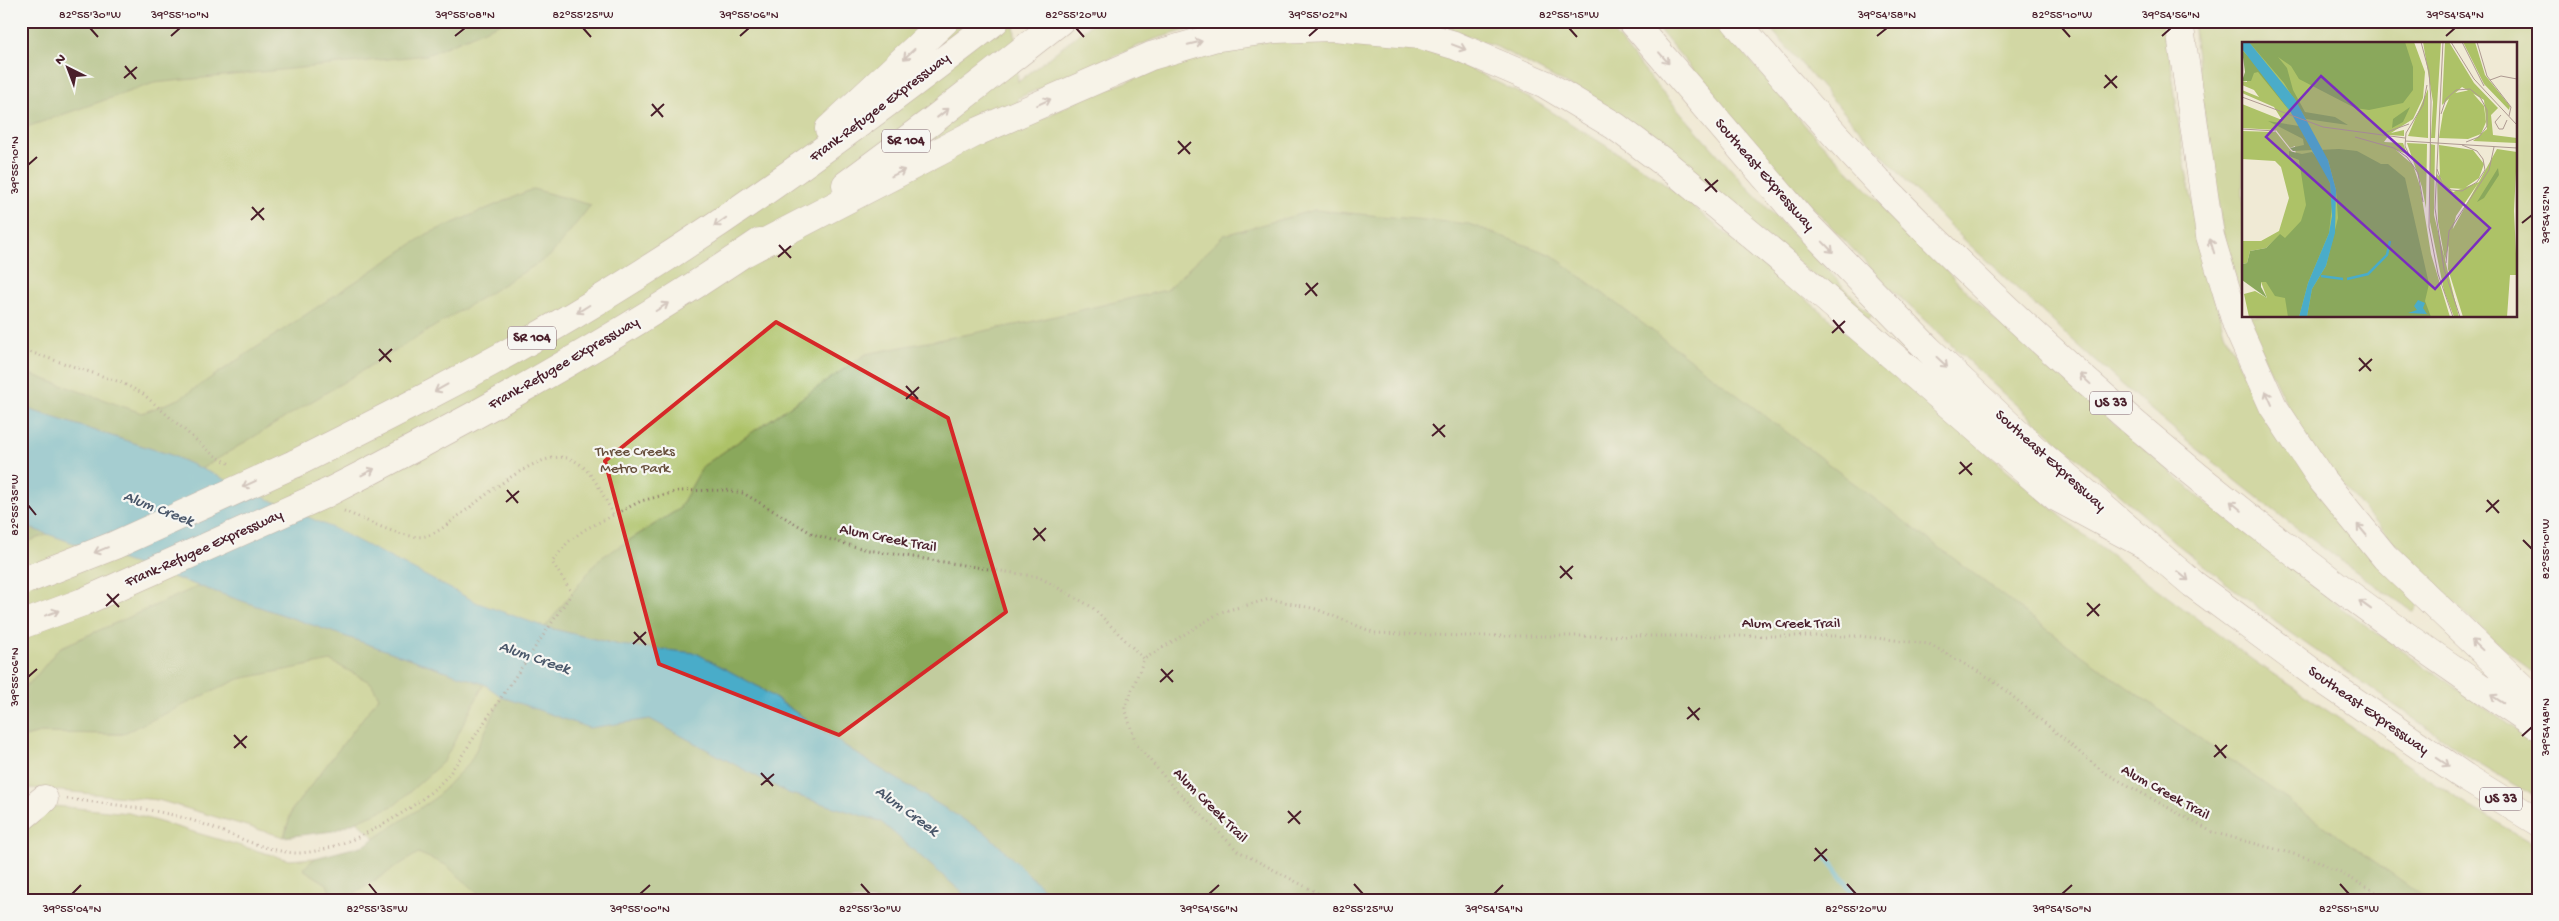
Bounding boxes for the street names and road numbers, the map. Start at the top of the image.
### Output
street label: Frank-Refugee Expressway [806,49,954,167]
street label: Southeast Expressway [1710,115,1818,235]
road number: SR 104 [882,130,930,152]
street label: Frank-Refugee Expressway [485,313,643,415]
road number: SR 104 [508,326,556,349]
road number: US 33 [2090,392,2132,414]
street label: Southeast Expressway [1991,406,2110,516]
street label: Frank-Refugee Expressway [121,506,286,592]
street label: Alum Creek Trail [838,521,938,557]
street label: Alum Creek Trail [1742,615,1840,633]
street label: Southeast Expressway [2304,663,2432,760]
street label: Alum Creek Trail [2118,761,2212,825]
street label: Alum Creek Trail [1169,765,1251,847]
road number: US 33 [2480,788,2522,811]

